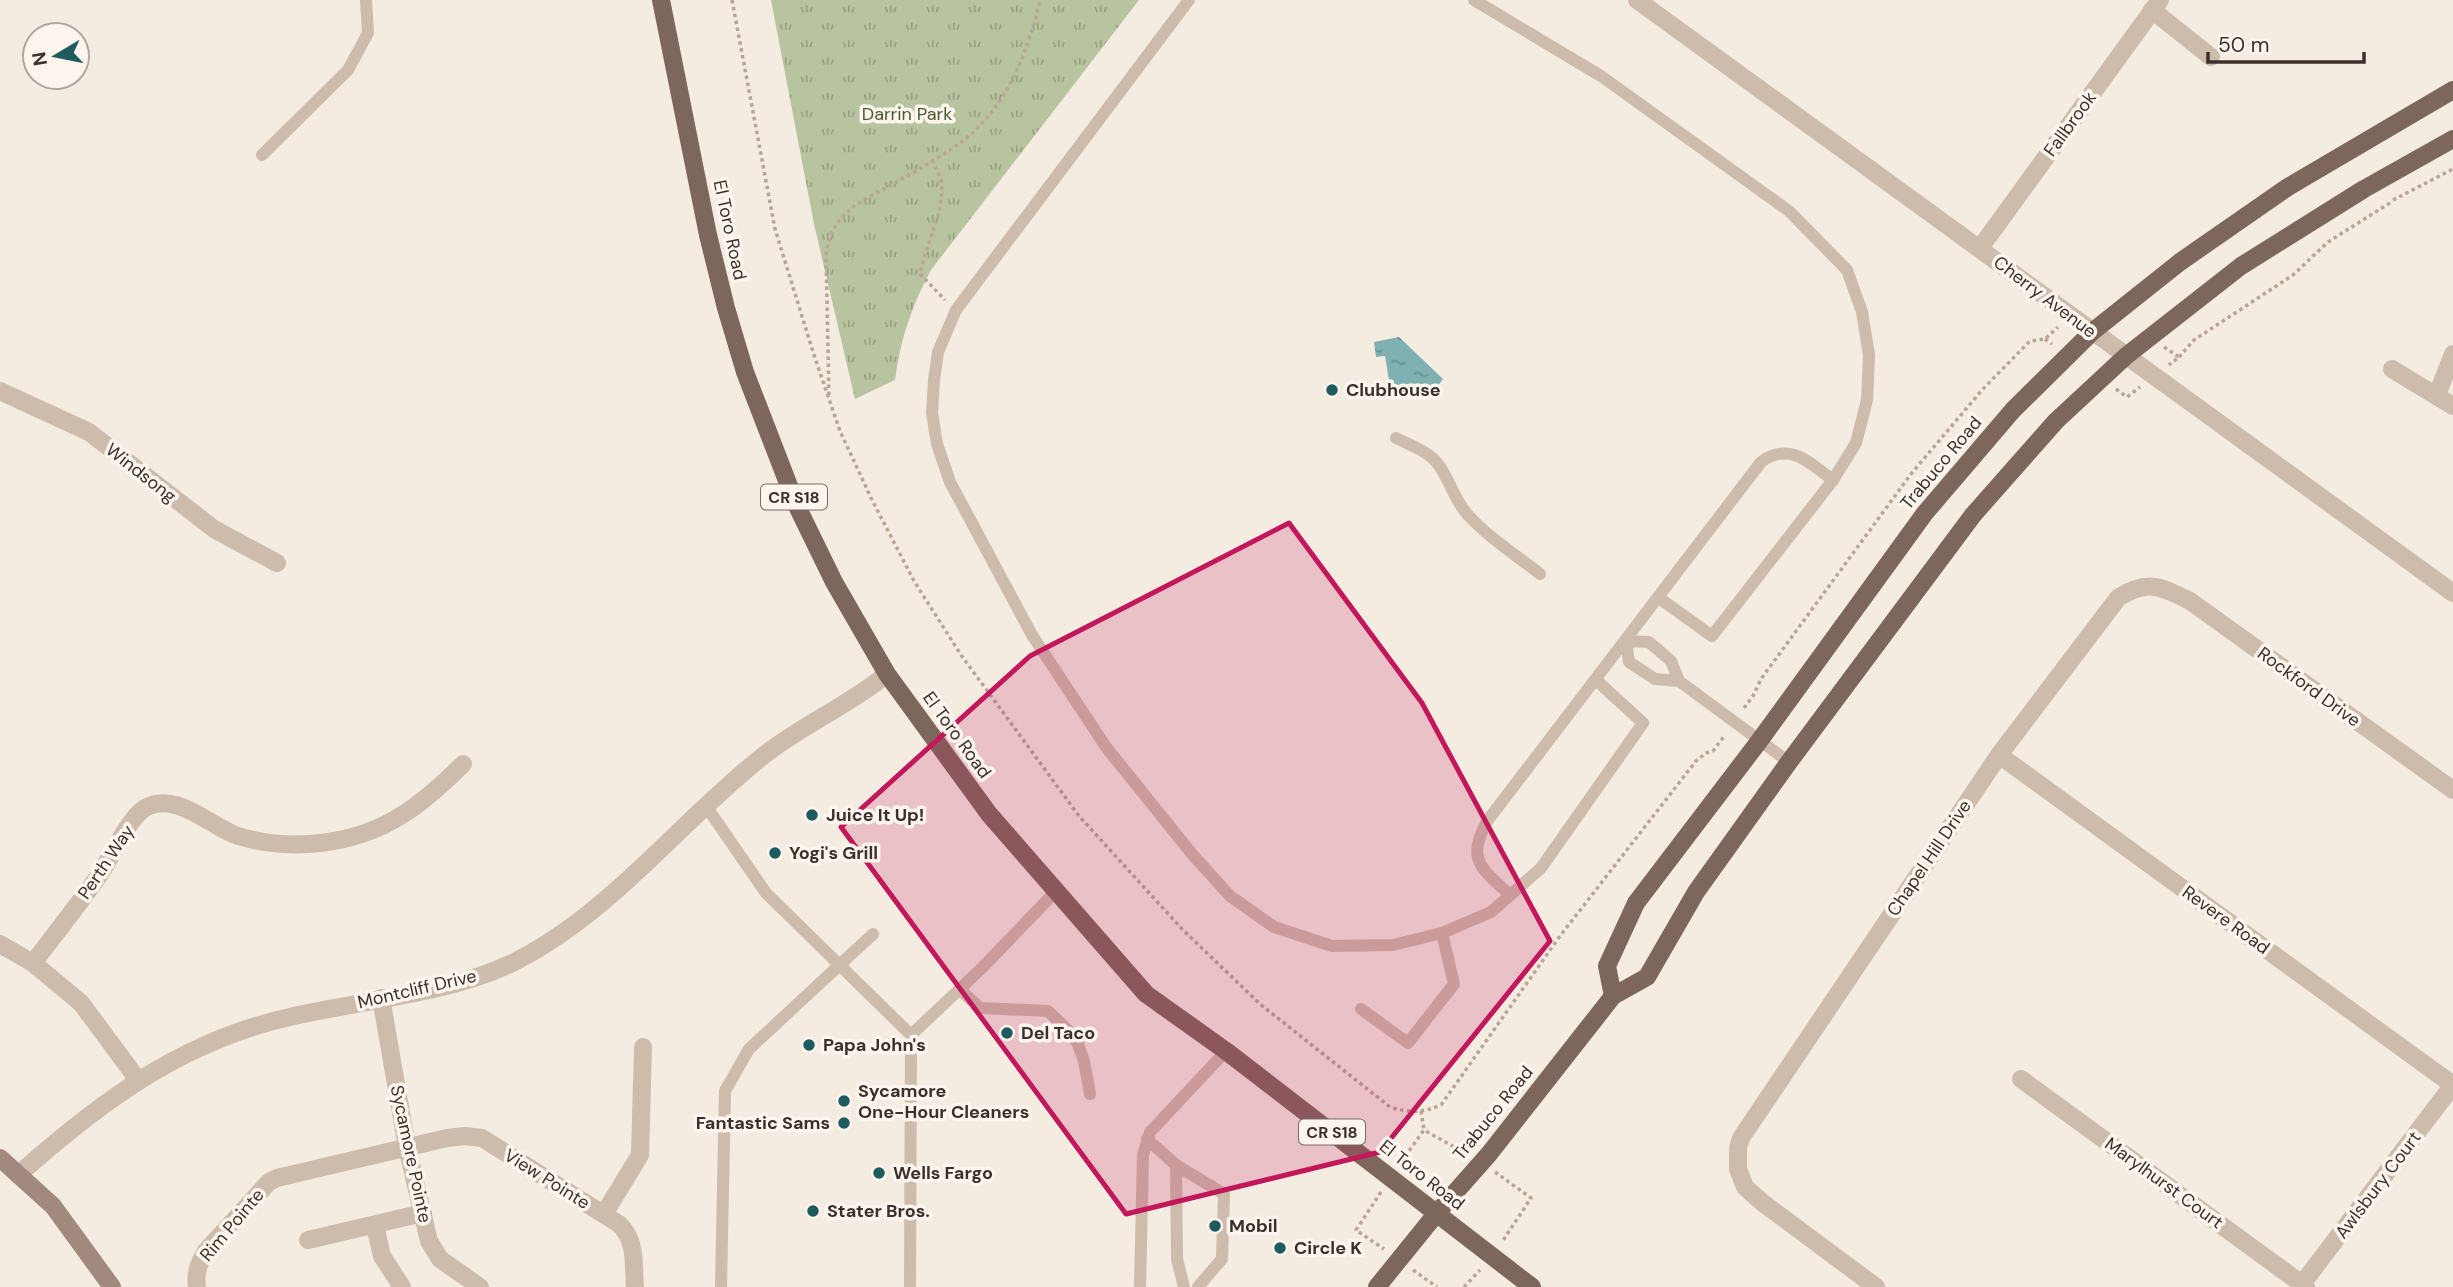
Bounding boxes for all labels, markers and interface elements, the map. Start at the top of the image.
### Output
north arrow [21,21,91,91]
scale bar [2208,21,2364,65]
text: 50 m [2218,31,2269,59]
text: N [26,50,53,68]
street label: Fallbrook [2038,87,2102,161]
park label: Darrin Park [862,102,952,126]
street label: El Toro Road [708,178,752,282]
street label: Cherry Avenue [1989,250,2101,344]
place label: Clubhouse [1346,378,1441,402]
marker: Clubhouse [1324,382,1340,398]
street label: Trabuco Road [1895,411,1987,515]
street label: Windsong [101,438,181,508]
road number: CR S18 [761,484,827,510]
street label: Rockford Drive [2253,642,2365,732]
street label: El Toro Road [917,687,997,783]
street label: Chapel Hill Drive [1881,795,1977,921]
place label: Juice It Up! [826,803,924,827]
marker: Juice It Up! [804,807,820,823]
street label: Perth Way [72,820,140,904]
place label: Yogi's Grill [789,841,878,865]
marker: Yogi's Grill [767,845,783,861]
street label: Revere Road [2177,880,2275,960]
street label: Montcliff Drive [355,964,479,1014]
place label: Del Taco [1021,1021,1095,1045]
marker: Del Taco [999,1025,1015,1041]
place label: Papa John's [823,1033,926,1057]
marker: Papa John's [801,1037,817,1053]
street label: Trabuco Road [1448,1061,1538,1165]
place label: Sycamore One-Hour Cleaners [858,1079,1029,1124]
street label: Sycamore Pointe [385,1083,437,1225]
marker: Sycamore One-Hour Cleaners [836,1093,852,1109]
place label: Fantastic Sams [696,1111,830,1135]
marker: Fantastic Sams [836,1115,852,1131]
road number: CR S18 [1299,1120,1365,1144]
street label: Awlsbury Court [2330,1126,2426,1244]
street label: Marylhurst Court [2100,1132,2228,1234]
street label: El Toro Road [1374,1134,1470,1216]
street label: View Pointe [499,1143,595,1215]
place label: Wells Fargo [893,1161,993,1185]
marker: Wells Fargo [871,1165,887,1181]
street label: Rim Pointe [194,1184,270,1266]
place label: Stater Bros. [827,1199,930,1223]
marker: Stater Bros. [805,1203,821,1219]
place label: Mobil [1229,1214,1277,1238]
marker: Mobil [1207,1218,1223,1234]
place label: Circle K [1294,1236,1362,1260]
marker: Circle K [1272,1240,1288,1256]

